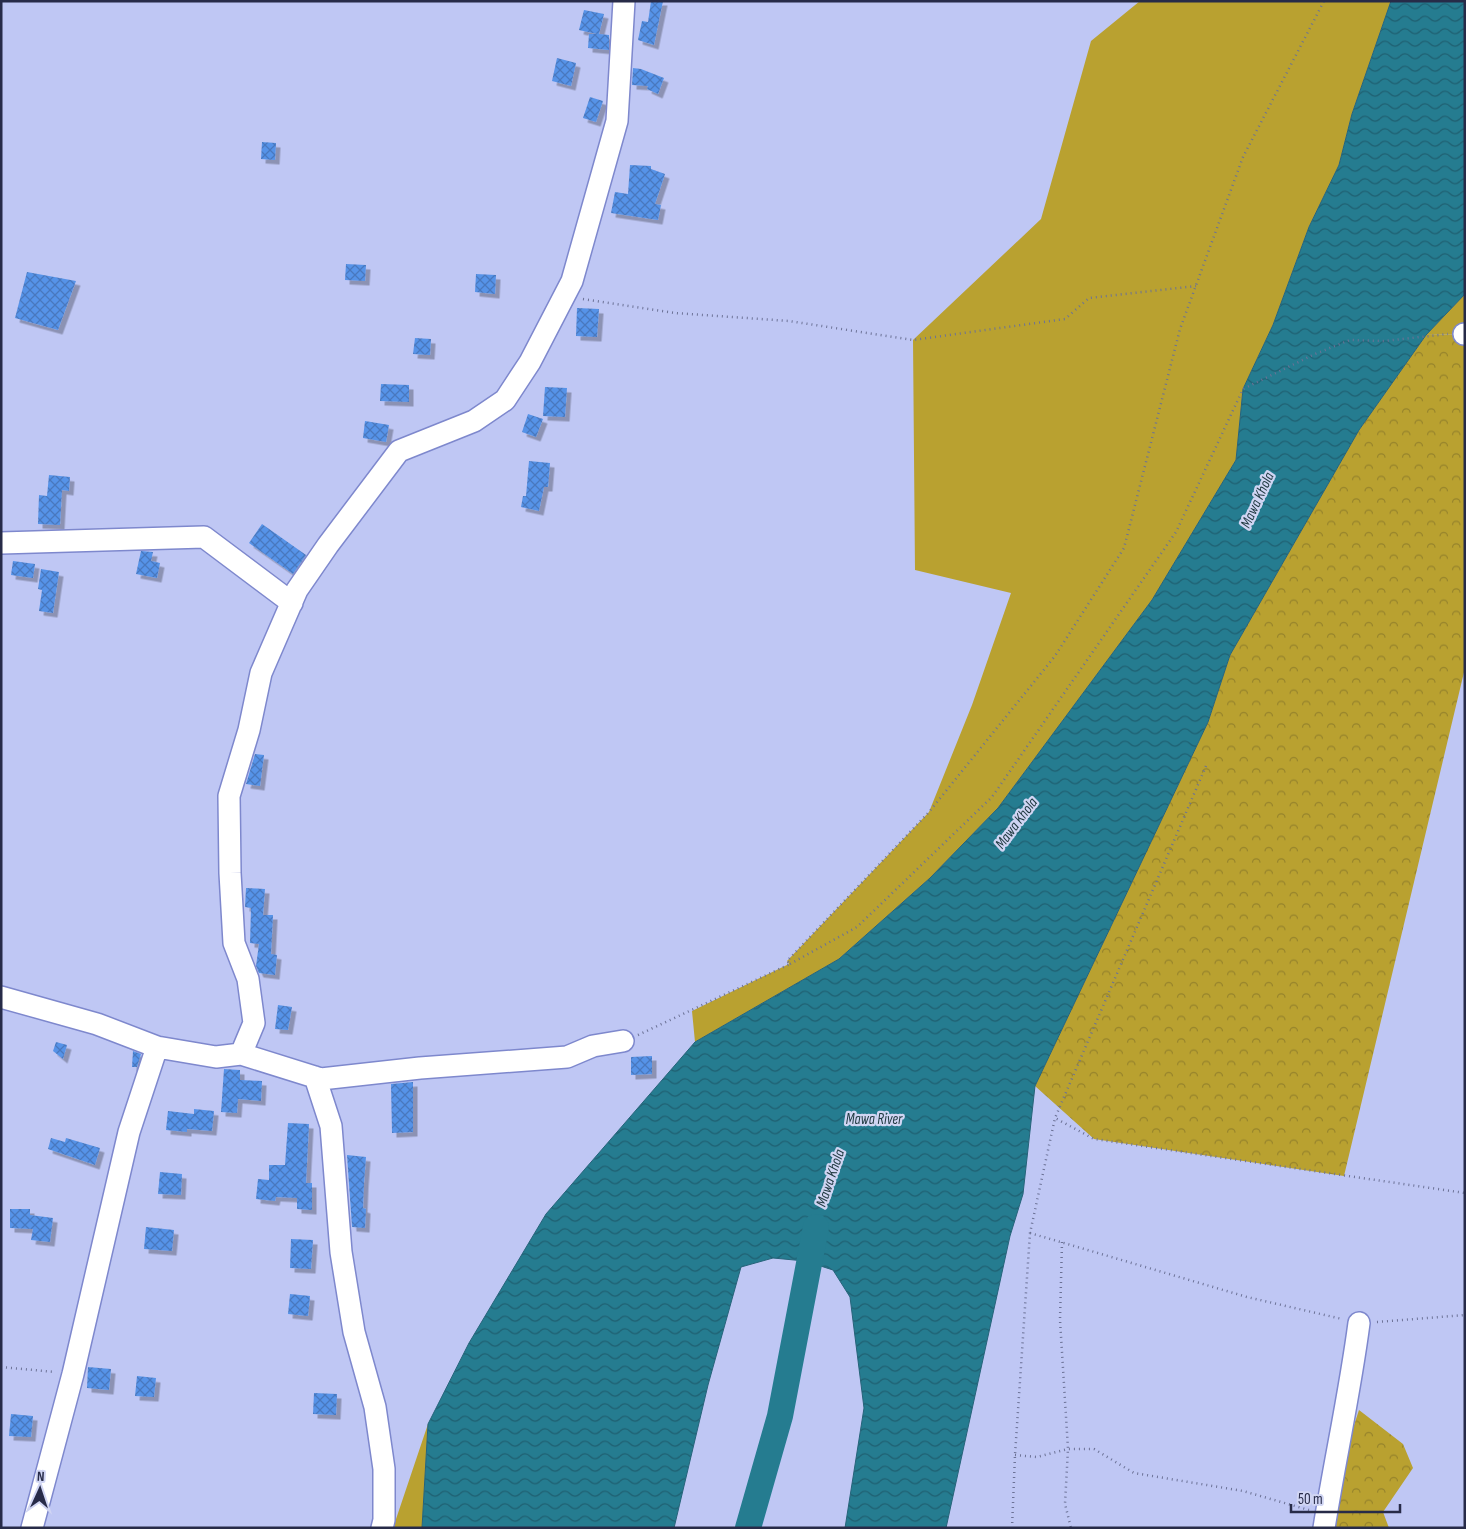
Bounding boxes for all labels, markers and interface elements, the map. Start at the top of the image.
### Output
water label: Mawa Khola [1236,469,1279,531]
water label: Mawa Khola [991,794,1042,853]
water label: Mawa River [846,1110,903,1129]
water label: Mawa Khola [812,1147,849,1209]
north arrow [15,1464,65,1514]
text: N [36,1468,45,1485]
scale bar [1291,1482,1400,1514]
text: 50 m [1298,1490,1323,1509]

